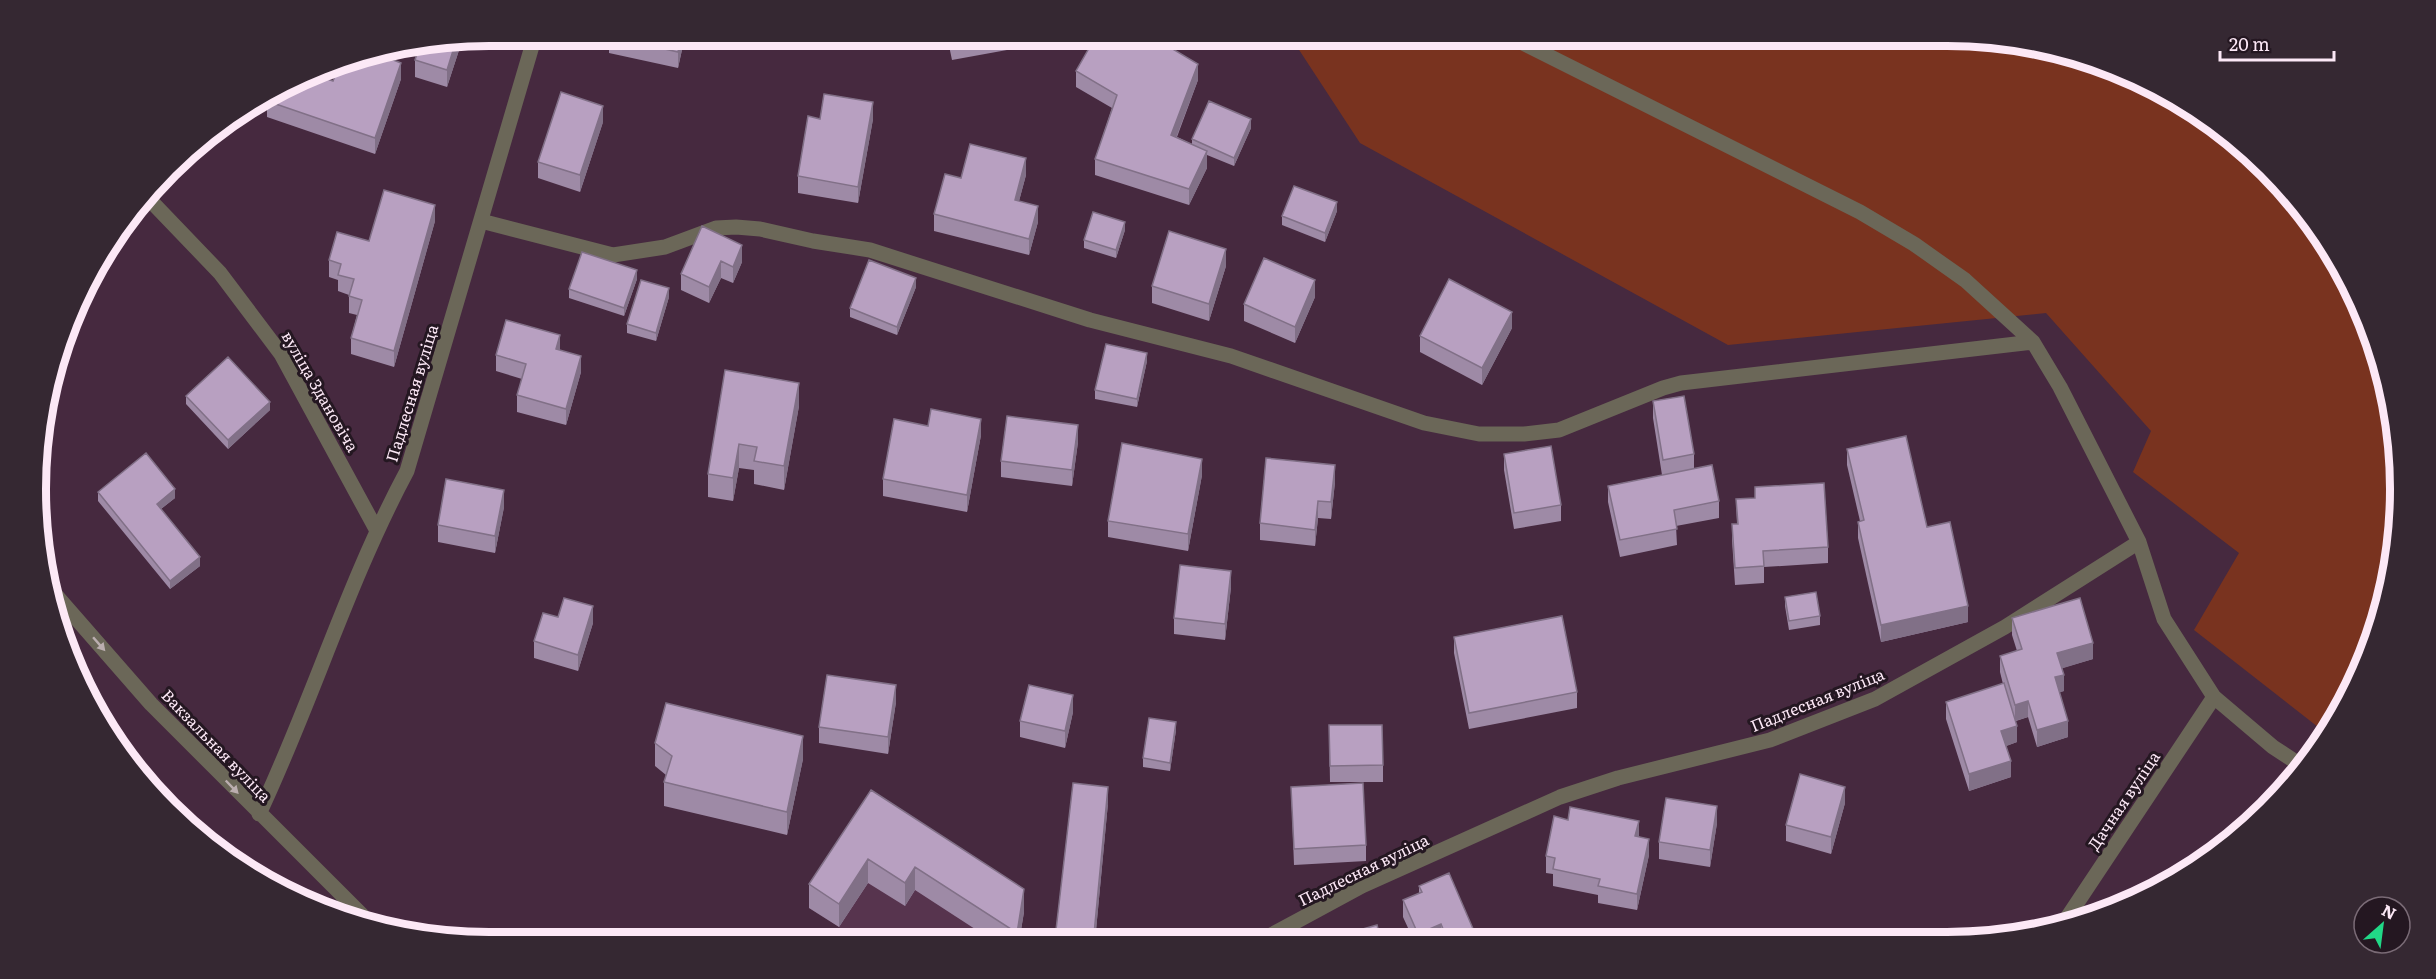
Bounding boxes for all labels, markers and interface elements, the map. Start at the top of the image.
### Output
scale bar [2220,24,2334,62]
text: 20 m [2229,30,2270,57]
street label: Падлесная вуліца [379,321,443,465]
street label: вуліца Здановіча [277,326,366,456]
one-way arrow [92,636,105,651]
street label: Падлесная вуліца [1746,661,1888,737]
street label: Вакзальная вуліца [157,683,278,807]
street label: Дачная вуліца [2081,745,2165,854]
one-way arrow [225,779,238,794]
street label: Падлесная вуліца [1294,827,1433,911]
north arrow [2352,895,2412,955]
text: N [2378,897,2401,925]

